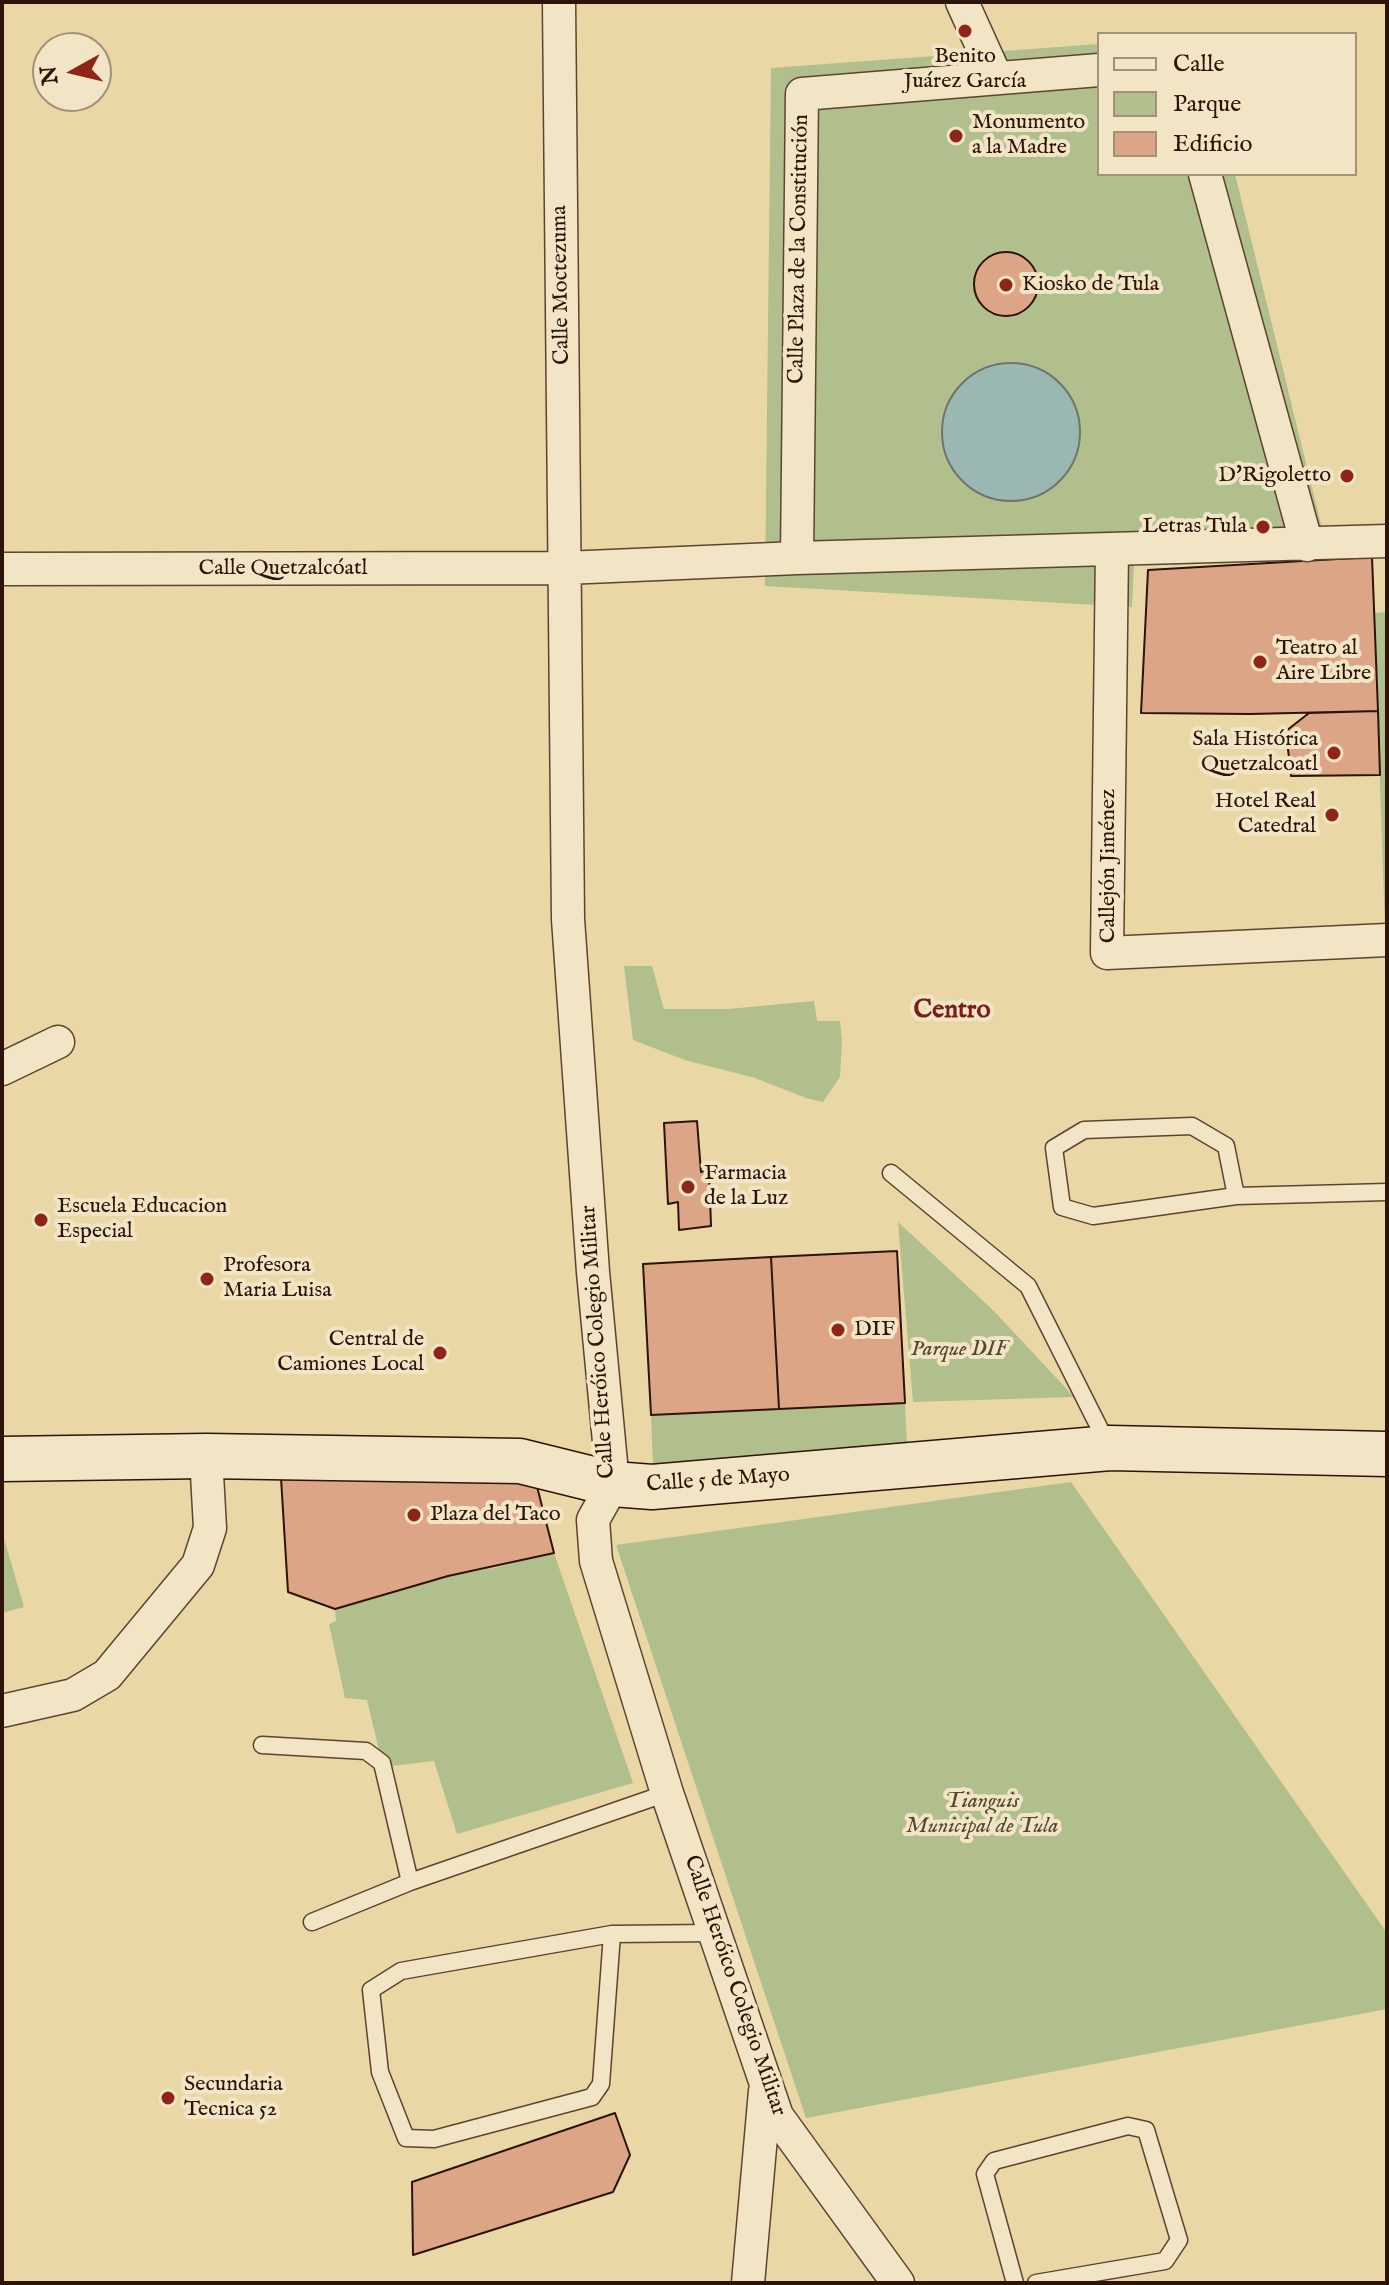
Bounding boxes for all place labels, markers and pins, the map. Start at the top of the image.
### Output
marker: Benito Juárez García [956,22,974,40]
place label: Benito Juárez García [904,44,1026,96]
place label: Monumento a la Madre [972,110,1085,162]
marker: Monumento a la Madre [947,127,965,145]
place label: Kiosko de Tula [1022,272,1159,298]
marker: Kiosko de Tula [997,276,1015,294]
place label: D'Rigoletto [1218,463,1331,489]
marker: D'Rigoletto [1338,467,1356,485]
place label: Letras Tula [1142,514,1247,540]
marker: Letras Tula [1254,518,1272,536]
place label: Teatro al Aire Libre [1276,636,1371,688]
marker: Teatro al Aire Libre [1251,653,1269,671]
place label: Sala Histórica Quetzalcoatl [1192,727,1318,778]
marker: Sala Histórica Quetzalcoatl [1325,744,1343,762]
place label: Hotel Real Catedral [1215,789,1316,840]
marker: Hotel Real Catedral [1323,806,1341,824]
place label: Farmacia de la Luz [704,1161,788,1212]
marker: Farmacia de la Luz [679,1178,697,1196]
place label: Escuela Educacion Especial [57,1194,227,1246]
marker: Escuela Educacion Especial [32,1211,50,1229]
place label: Profesora Maria Luisa [223,1253,332,1304]
marker: Profesora Maria Luisa [198,1270,216,1288]
place label: DIF [854,1317,895,1343]
marker: DIF [829,1321,847,1339]
place label: Central de Camiones Local [277,1327,424,1378]
marker: Central de Camiones Local [431,1344,449,1362]
place label: Plaza del Taco [430,1502,561,1528]
marker: Plaza del Taco [405,1506,423,1524]
place label: Secundaria Tecnica 52 [184,2072,283,2124]
marker: Secundaria Tecnica 52 [159,2089,177,2107]

